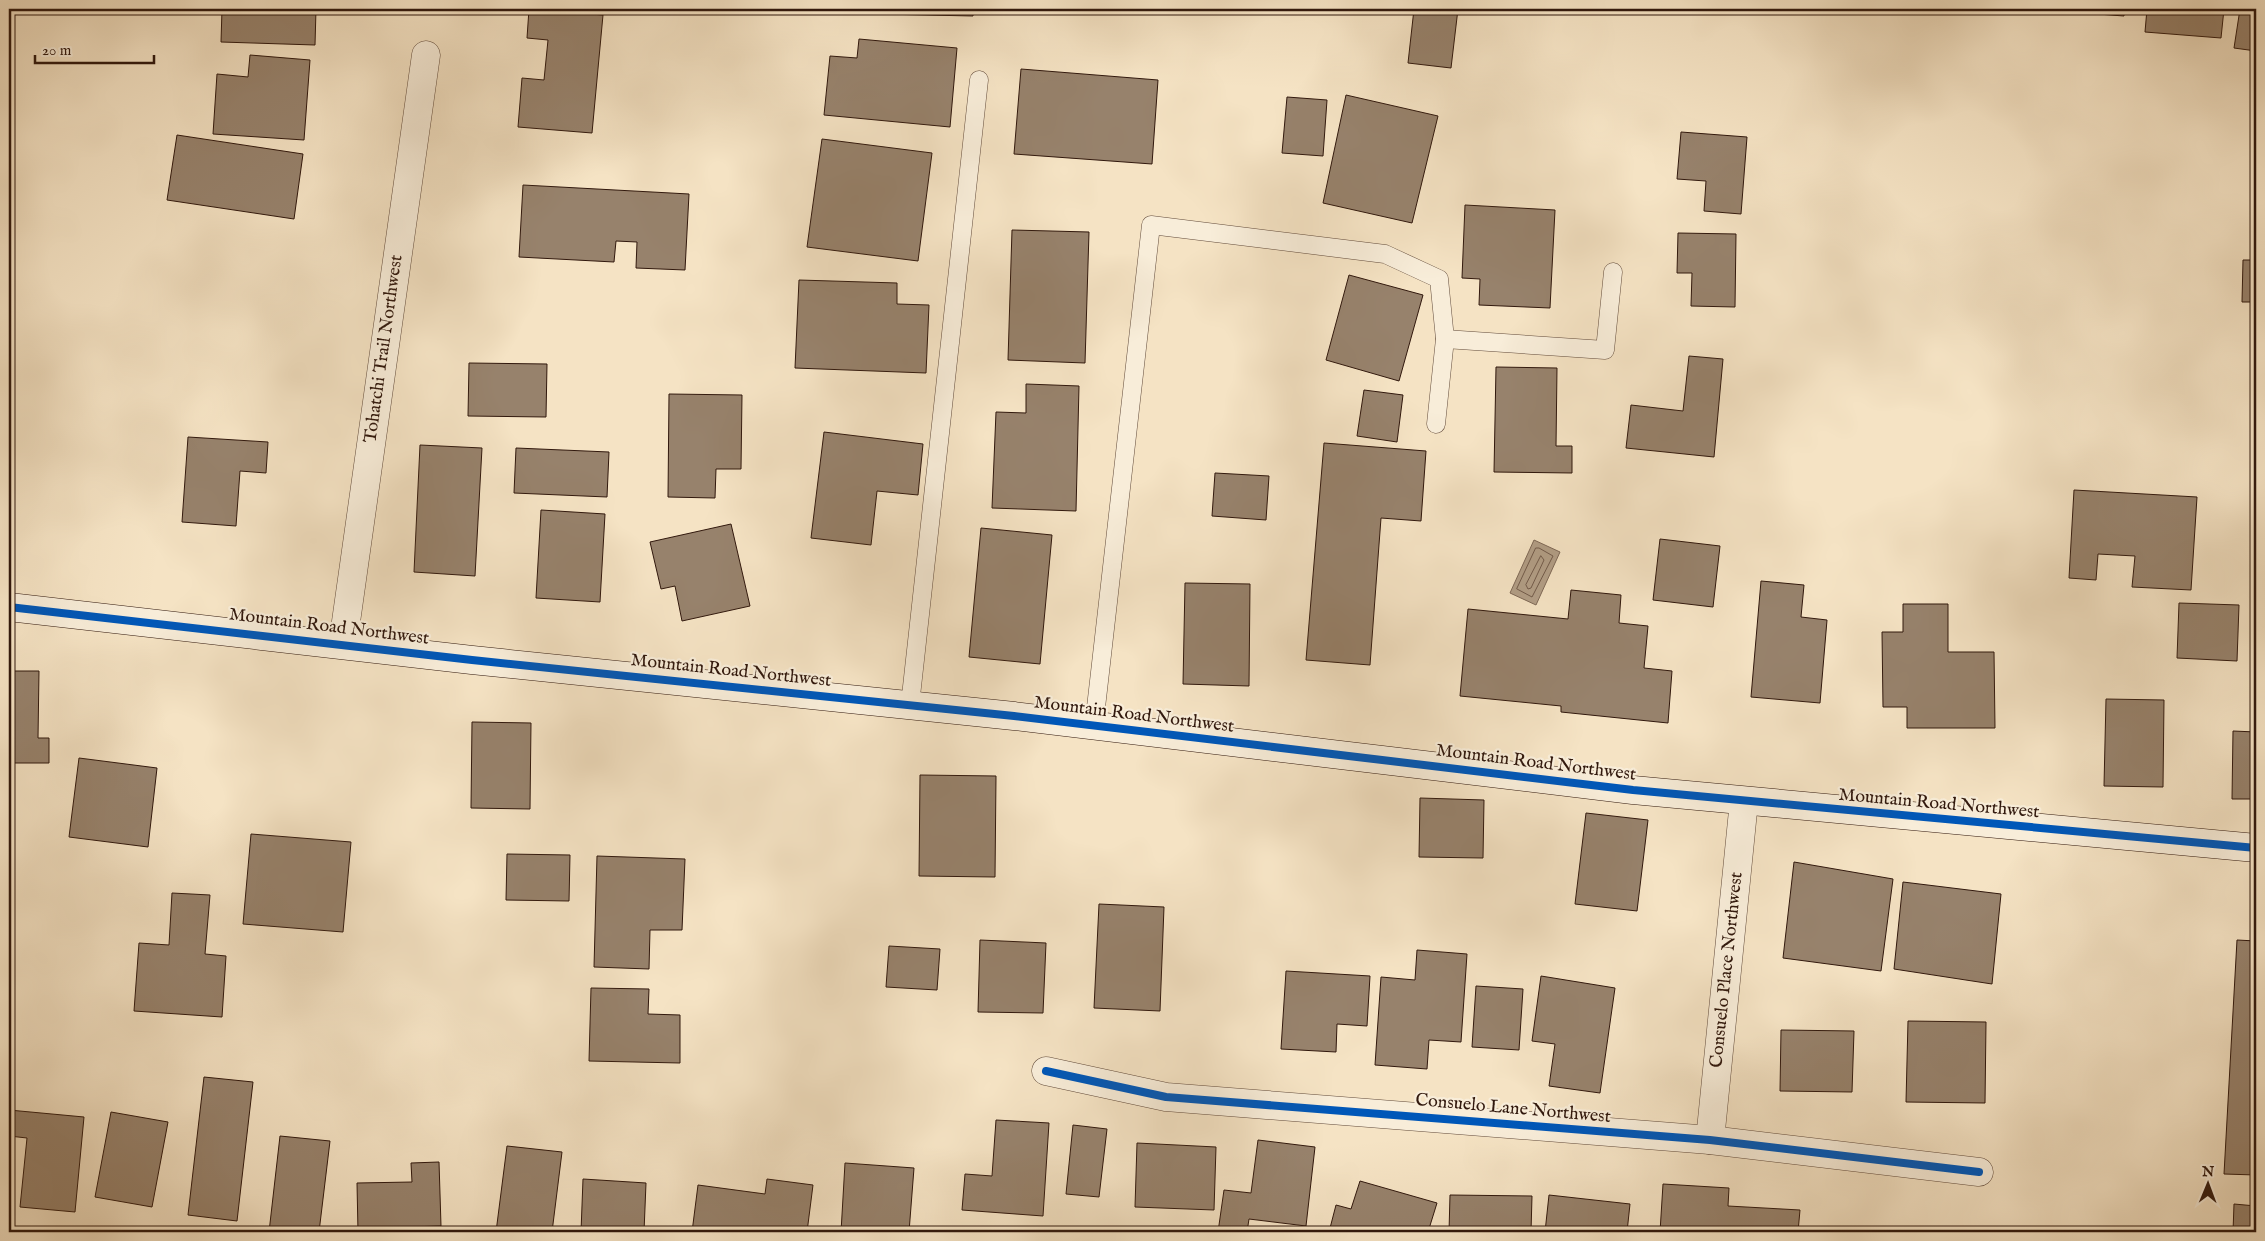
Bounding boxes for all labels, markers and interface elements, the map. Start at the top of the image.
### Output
scale bar [35,32,154,64]
text: 20 m [42,41,72,60]
street label: Tohatchi Trail Northwest [359,253,409,445]
street label: Mountain Road Northwest [228,603,430,651]
street label: Mountain Road Northwest [630,649,832,693]
street label: Mountain Road Northwest [1033,691,1235,739]
street label: Mountain Road Northwest [1435,739,1637,787]
street label: Mountain Road Northwest [1838,784,2040,824]
street label: Consuelo Place Northwest [1705,871,1749,1069]
street label: Consuelo Lane Northwest [1414,1089,1612,1129]
north arrow [2182,1158,2232,1208]
text: N [2201,1163,2214,1181]

